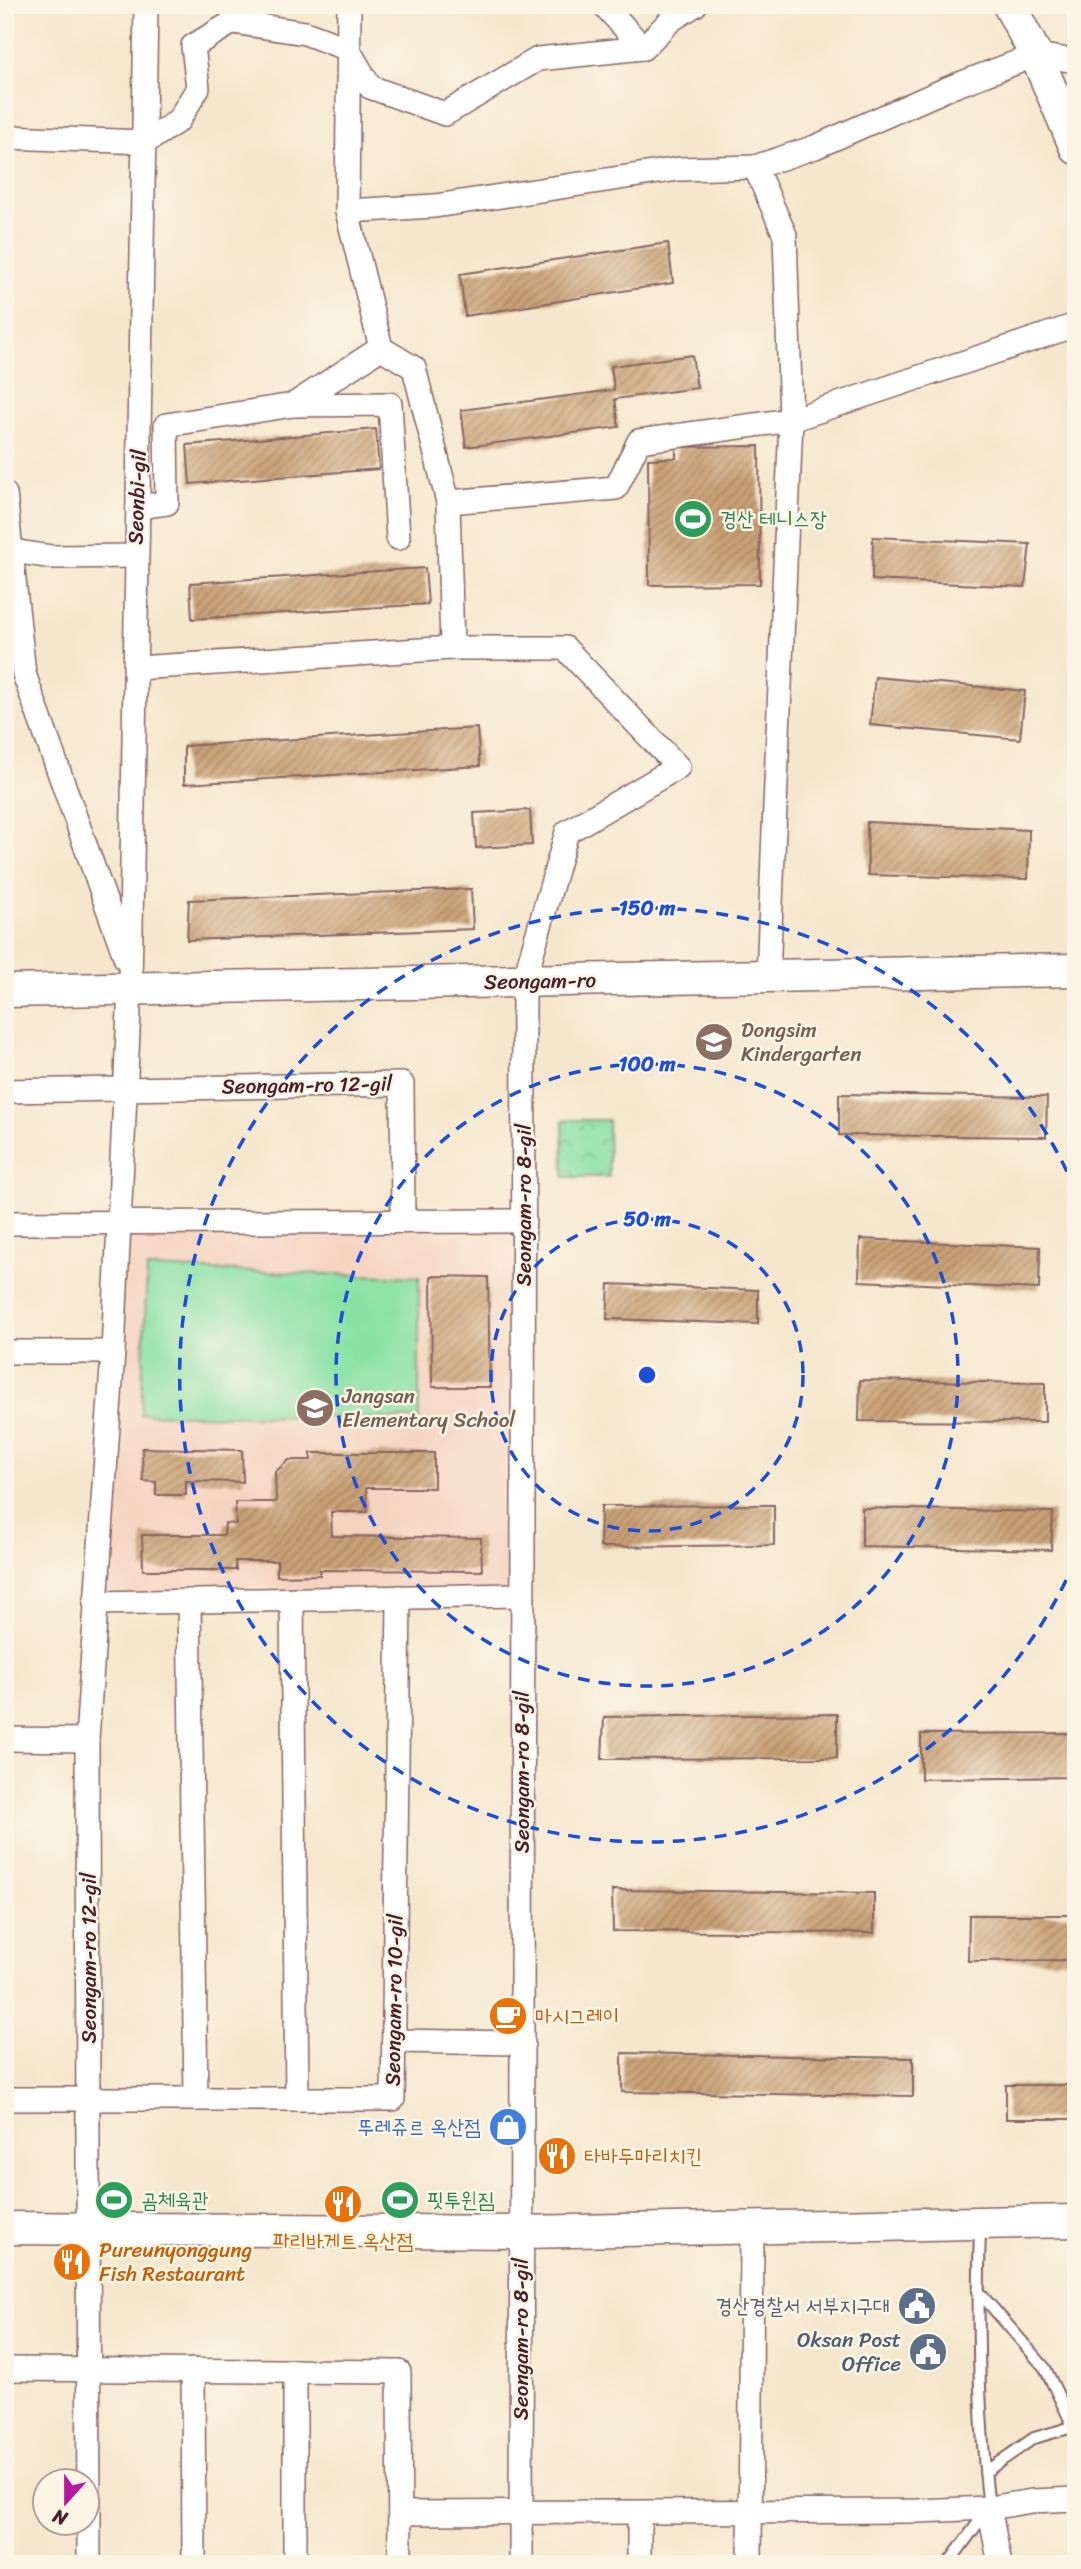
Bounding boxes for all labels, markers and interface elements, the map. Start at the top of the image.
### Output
street label: Seonbi-gil [116,448,158,545]
sports icon: 경산 테니스장 [672,498,714,540]
place label: 경산 테니스장 [720,500,827,538]
text: 150 m [619,889,676,927]
street label: Seongam-ro [484,961,597,1001]
place label: Dongsim Kindergarten [741,1011,862,1073]
school or university icon: Dongsim Kindergarten [693,1021,735,1063]
text: 100 m [618,1045,676,1083]
street label: Seongam-ro 12-gil [221,1064,394,1105]
street label: Seongam-ro 8-gil [505,1123,543,1286]
text: 50 m [623,1200,672,1238]
centre of rings [635,1363,659,1387]
place label: Jangsan Elementary School [341,1377,516,1439]
school or university icon: Jangsan Elementary School [294,1387,336,1429]
street label: Seongam-ro 8-gil [503,1690,541,1853]
street label: Seongam-ro 12-gil [70,1871,108,2043]
street label: Seongam-ro 10-gil [374,1913,415,2086]
cafe icon: 마시그레이 [487,1995,529,2037]
place label: 마시그레이 [535,1997,620,2035]
shop icon: 뚜레쥬르 옥산점 [487,2106,529,2148]
place label: 뚜레쥬르 옥산점 [357,2108,481,2146]
restaurant icon: 타바두마리치킨 [536,2135,578,2177]
place label: 타바두마리치킨 [584,2137,702,2175]
sports icon: 곰체육관 [93,2179,135,2221]
sports icon: 핏투윈짐 [379,2179,421,2221]
place label: 곰체육관 [141,2181,209,2219]
place label: 핏투윈짐 [427,2181,495,2219]
restaurant icon: 파리바게트 옥산점 [322,2183,364,2225]
place label: 파리바게트 옥산점 [273,2222,413,2260]
place label: Pureunyonggung Fish Restaurant [99,2231,253,2293]
restaurant icon: Pureunyonggung Fish Restaurant [51,2241,93,2283]
street label: Seongam-ro 8-gil [502,2257,540,2420]
public building icon: 경산경찰서 서부지구대 [896,2285,938,2327]
place label: 경산경찰서 서부지구대 [716,2287,890,2325]
place label: Oksan Post Office [797,2321,901,2383]
public building icon: Oksan Post Office [907,2331,949,2373]
north arrow [32,2468,102,2538]
text: N [47,2499,73,2536]

